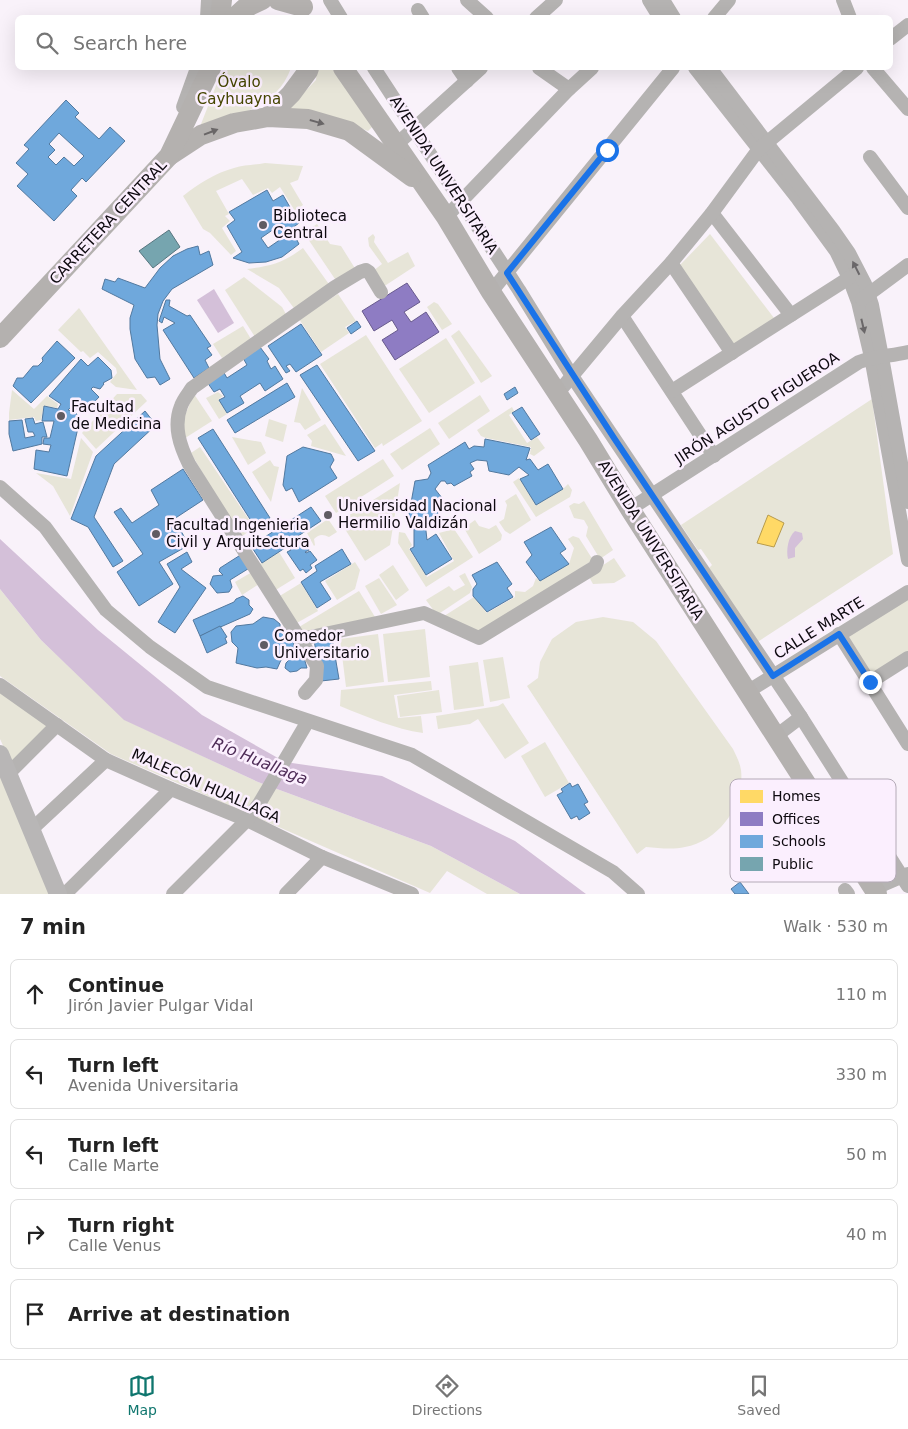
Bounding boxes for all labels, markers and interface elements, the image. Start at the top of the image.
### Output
search box [15,15,893,70]
icon: search [33,29,61,57]
text: Search here [73,32,187,54]
park label: Óvalo Cayhuayna [197,72,281,108]
street label: AVENIDA UNIVERSITARIA [386,92,502,258]
one-way arrow [309,118,324,126]
one-way arrow [204,128,219,136]
route start [596,139,619,162]
street label: CARRETERA CENTRAL [46,156,171,288]
place label: Biblioteca Central [273,207,347,242]
marker: Biblioteca Central [257,219,269,231]
one-way arrow [852,260,860,275]
one-way arrow [859,318,867,333]
street label: JIRÓN AGUSTO FIGUEROA [670,347,843,468]
place label: Facultad de Medicina [71,398,162,433]
marker: Facultad de Medicina [55,410,67,422]
street label: AVENIDA UNIVERSITARIA [594,457,708,624]
place label: Universidad Nacional Hermilio Valdizán [338,497,497,532]
marker: Universidad Nacional Hermilio Valdizán [322,509,334,521]
place label: Facultad Ingenieria Civil y Arquitectura [166,516,310,551]
marker: Facultad Ingenieria Civil y Arquitectura [150,528,162,540]
street label: CALLE MARTE [771,593,867,663]
place label: Comedor Universitario [274,627,370,662]
marker: Comedor Universitario [258,639,270,651]
route end [859,671,882,694]
water label: Río Huallaga [210,733,310,789]
street label: MALECÓN HUALLAGA [129,744,284,827]
legend [730,779,896,882]
text: Homes [772,788,821,804]
text: Offices [772,811,820,827]
text: Schools [772,833,826,849]
text: Public [772,856,813,872]
text: 7 min [20,915,86,939]
text: Walk · 530 m [783,917,888,936]
text: Continue [68,974,164,996]
icon: ahead [21,980,49,1008]
text: 110 m [836,985,887,1004]
text: Jirón Javier Pulgar Vidal [68,996,253,1015]
text: Turn left [68,1054,159,1076]
icon: left [21,1060,49,1088]
text: 330 m [836,1065,887,1084]
text: Avenida Universitaria [68,1076,239,1095]
text: Turn left [68,1134,159,1156]
icon: left [21,1140,49,1168]
text: 50 m [846,1145,887,1164]
text: Calle Marte [68,1156,159,1175]
text: Turn right [68,1214,174,1236]
icon: right [21,1220,49,1248]
text: 40 m [846,1225,887,1244]
text: Calle Venus [68,1236,161,1255]
icon: arrive [21,1300,49,1328]
text: Arrive at destination [68,1303,290,1325]
tab: Map [127,1372,157,1418]
tab: Directions [412,1372,482,1418]
tab: Saved [737,1372,781,1418]

